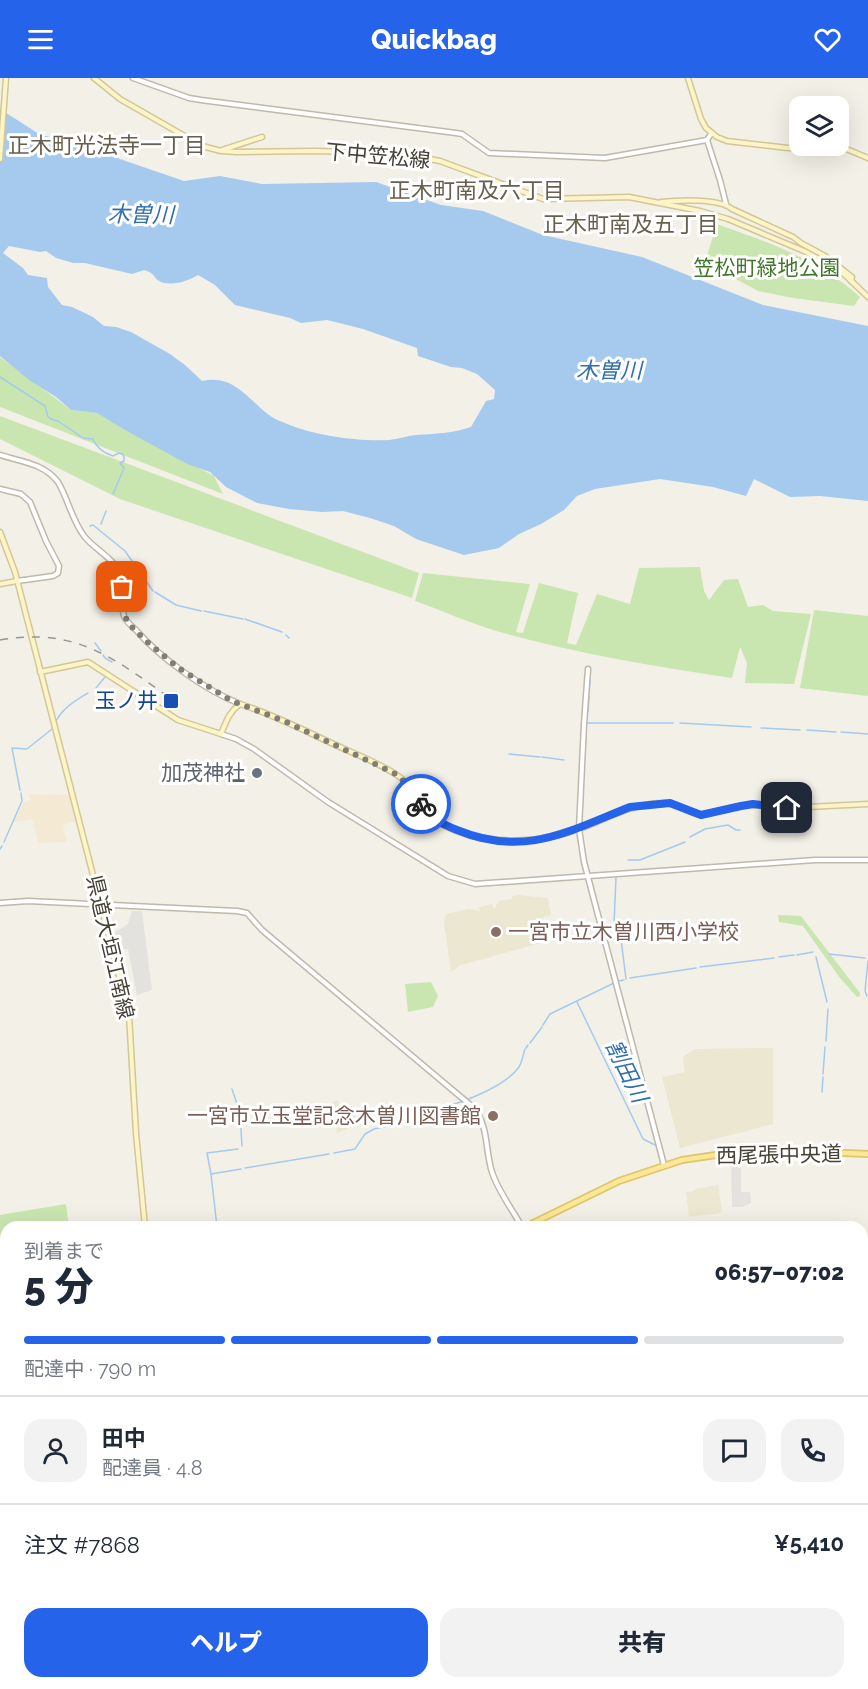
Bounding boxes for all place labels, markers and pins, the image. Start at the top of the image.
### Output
pin [96,561,147,612]
place label: 玉ノ井 [95,688,158,713]
marker: 玉ノ井 [162,692,180,710]
place label: 加茂神社 [161,760,245,785]
marker: 加茂神社 [250,766,264,780]
pin [761,782,812,833]
place label: 一宮市立木曽川西小学校 [508,919,739,944]
marker: 一宮市立木曽川西小学校 [489,925,503,939]
place label: 一宮市立玉堂記念木曽川図書館 [187,1103,481,1128]
marker: 一宮市立玉堂記念木曽川図書館 [486,1109,500,1123]

